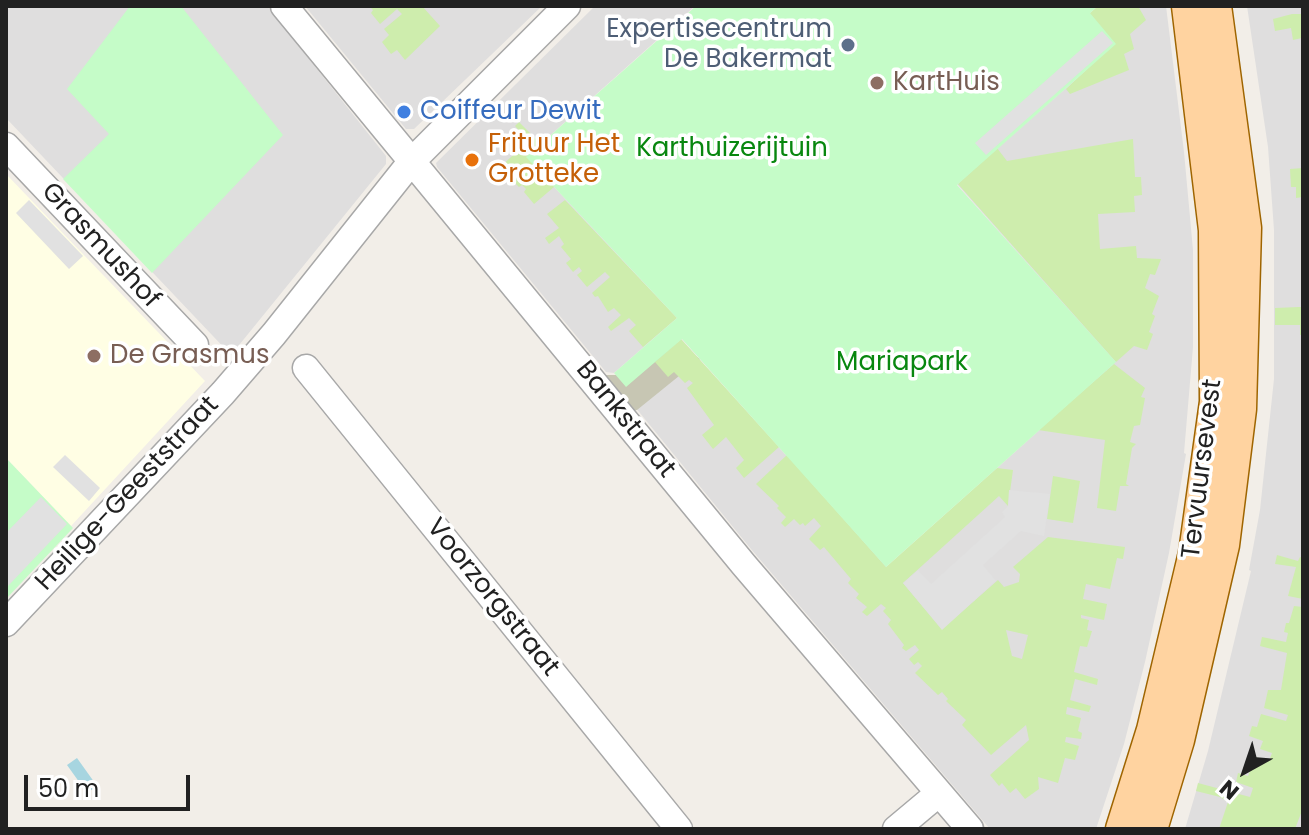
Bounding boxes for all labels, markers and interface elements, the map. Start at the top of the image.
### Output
place label: Expertisecentrum De Bakermat [606,14,832,76]
marker: Expertisecentrum De Bakermat [839,36,857,54]
place label: KartHuis [893,67,1000,99]
marker: KartHuis [868,74,886,92]
place label: Coiffeur Dewit [420,96,601,128]
marker: Coiffeur Dewit [395,103,413,121]
place label: Frituur Het Grotteke [488,129,620,190]
park label: Karthuizerijtuin [636,133,828,165]
marker: Frituur Het Grotteke [463,151,481,169]
street label: Grasmushof [34,177,166,315]
place label: De Grasmus [110,340,270,372]
marker: De Grasmus [85,347,103,365]
park label: Mariapark [836,347,968,379]
street label: Bankstraat [569,355,681,485]
street label: Tervuursevest [1176,377,1230,561]
street label: Heilige-Geeststraat [30,390,226,598]
street label: Voorzorgstraat [419,513,565,683]
north arrow [1205,731,1285,811]
scale bar [28,759,194,809]
text: 50 m [38,772,99,805]
text: N [1213,773,1246,807]

